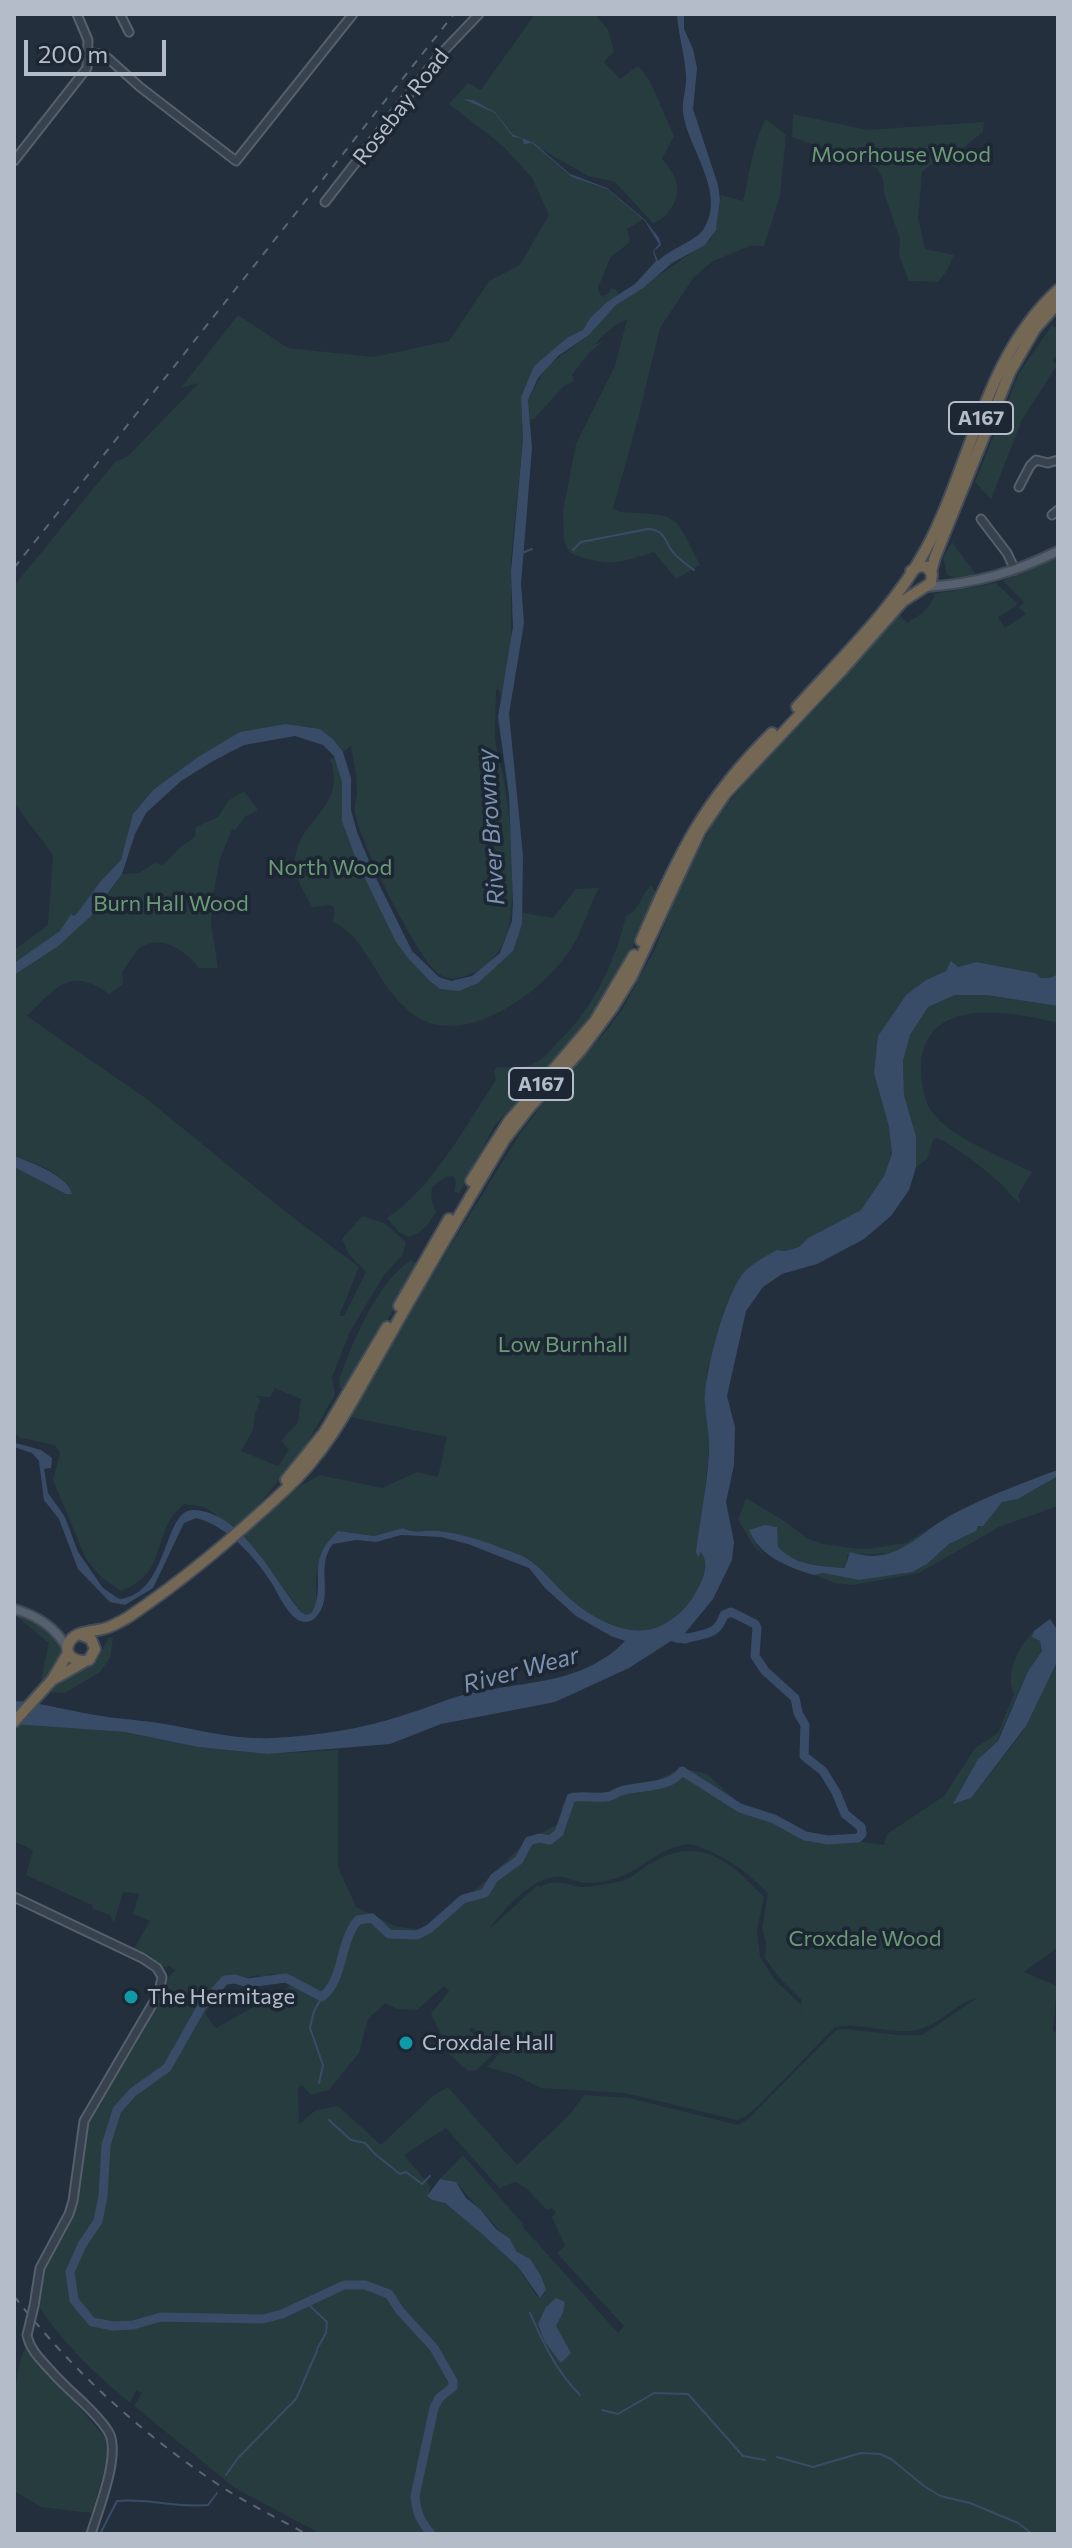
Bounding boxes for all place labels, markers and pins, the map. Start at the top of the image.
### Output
place label: The Hermitage [147,1984,295,2010]
marker: The Hermitage [122,1988,140,2006]
place label: Croxdale Hall [422,2030,554,2056]
marker: Croxdale Hall [397,2034,415,2052]

